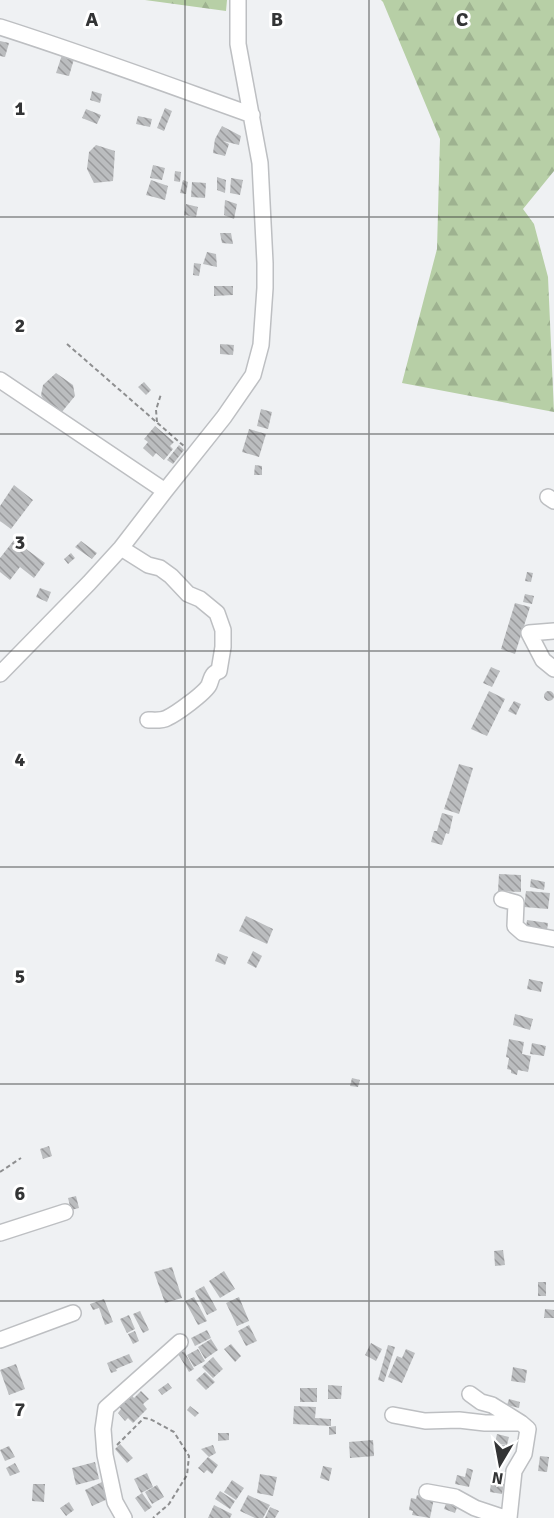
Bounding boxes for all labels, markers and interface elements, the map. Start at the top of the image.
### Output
text: A [86,7,99,32]
text: B [271,7,283,32]
text: C [456,7,468,32]
text: 1 [15,96,26,121]
text: 2 [15,313,25,338]
text: 3 [15,530,25,555]
text: 4 [15,747,26,772]
text: 5 [15,964,25,989]
text: 6 [15,1181,26,1206]
text: 7 [15,1397,26,1422]
north arrow [470,1434,530,1494]
text: N [490,1467,505,1489]

